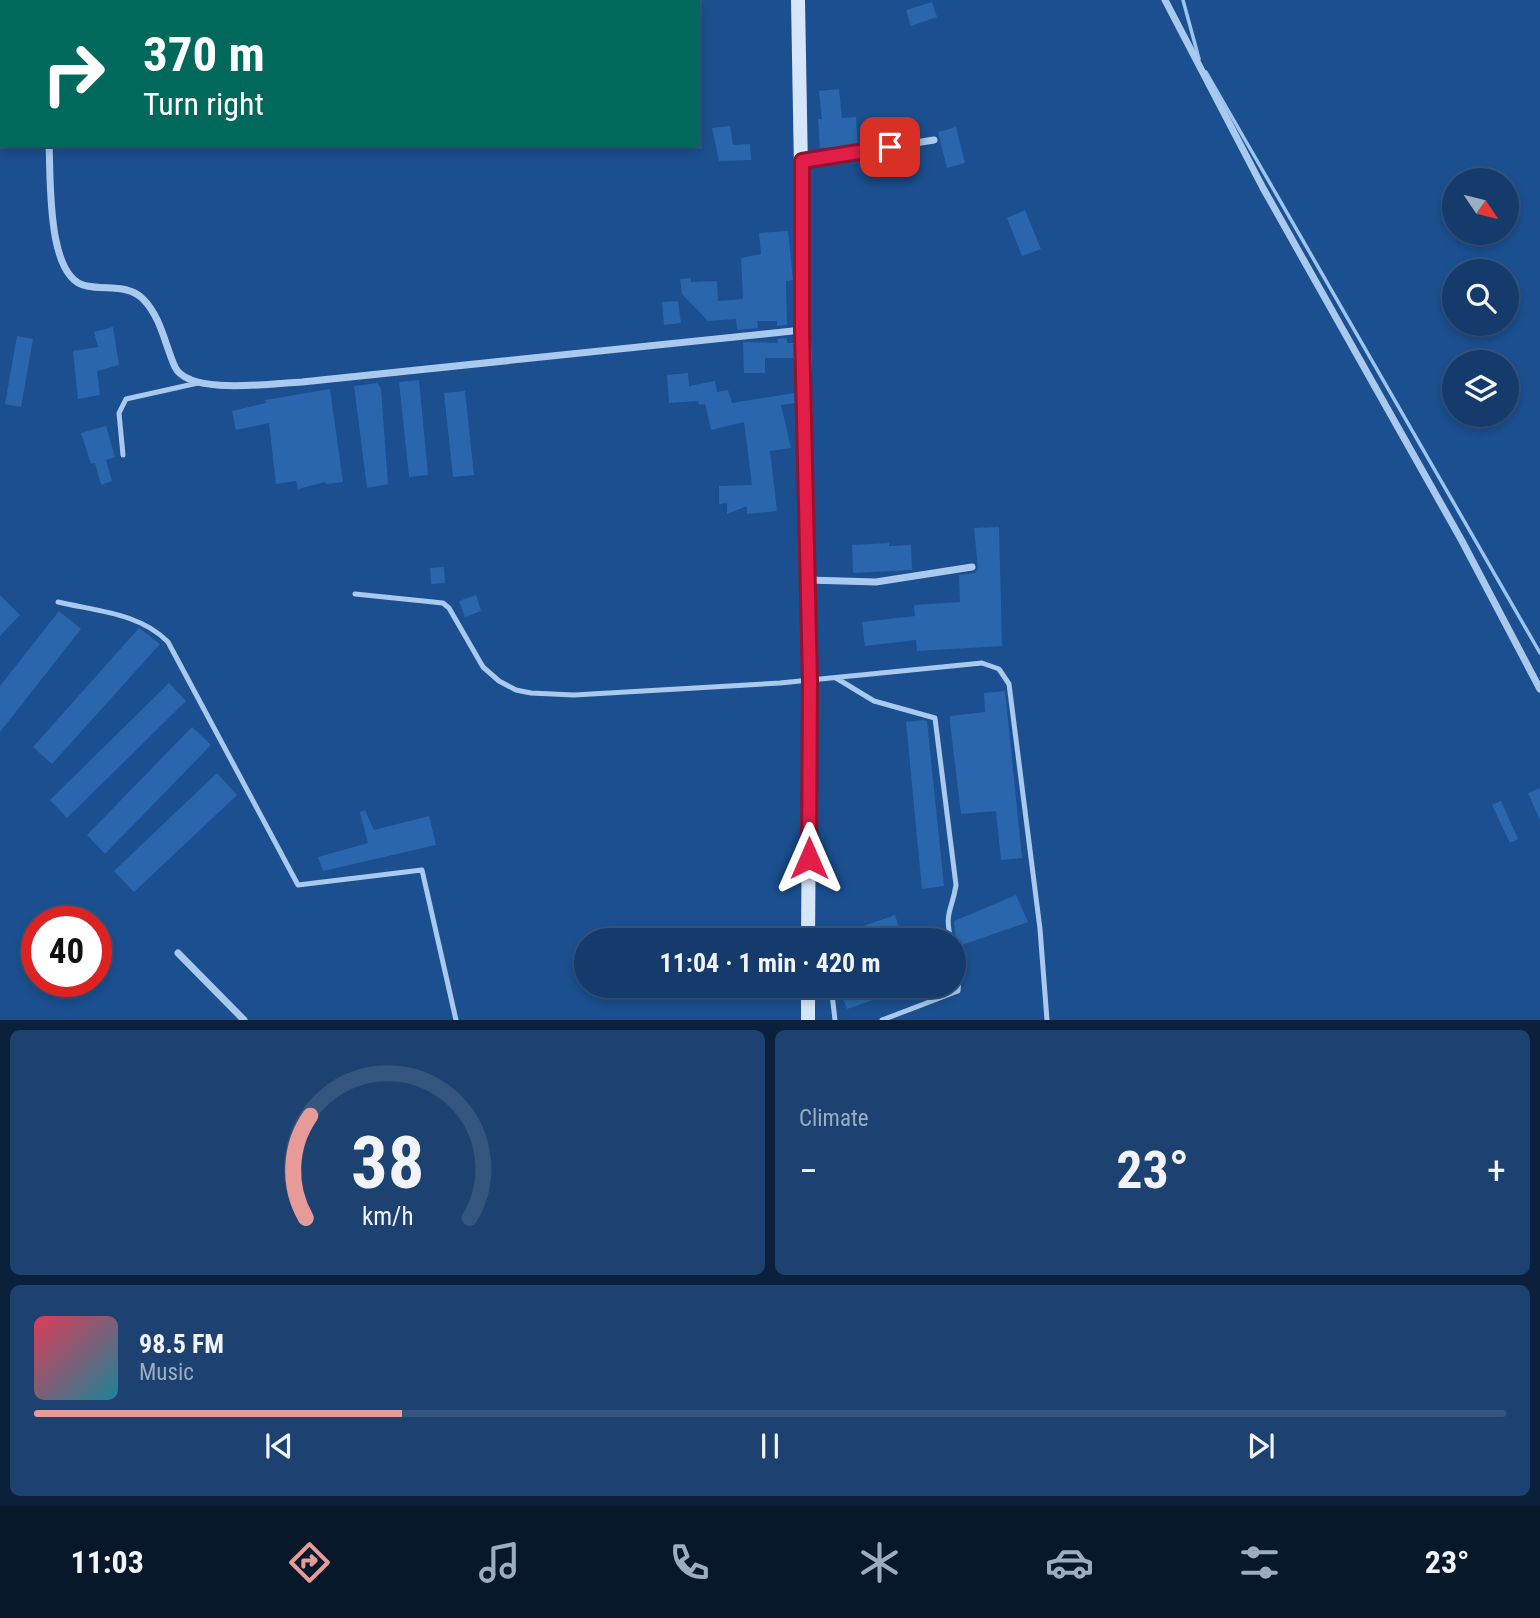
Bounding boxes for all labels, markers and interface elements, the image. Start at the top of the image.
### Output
text: 370 m [143,26,265,83]
icon: right [28,28,119,119]
text: Turn right [143,85,264,123]
pin [860,117,920,177]
icon: arrive [871,128,909,166]
north arrow [1442,168,1519,245]
map controls [1442,168,1519,427]
button: search [1442,259,1519,336]
button: layers [1442,350,1519,427]
position arrow [772,821,846,895]
speed limit sign: 40 [21,906,112,997]
text: 11:04 · 1 min · 420 m [660,948,880,978]
text: Climate [799,1105,869,1132]
text: 38 [351,1121,424,1207]
text: 23° [1116,1140,1189,1201]
text: − [799,1149,818,1193]
text: + [1487,1149,1506,1193]
text: km/h [362,1202,413,1231]
text: 98.5 FM [139,1329,224,1359]
text: Music [139,1359,194,1386]
icon: previous [260,1427,298,1465]
icon: pause [751,1427,789,1465]
icon: next [1242,1427,1280,1465]
icon: directions [285,1538,334,1587]
icon: music [475,1538,524,1587]
icon: phone [665,1538,714,1587]
icon: climate [855,1538,904,1587]
icon: car [1045,1538,1094,1587]
icon: filters [1235,1538,1284,1587]
text: 11:03 [70,1543,144,1581]
text: 23° [1425,1543,1469,1581]

